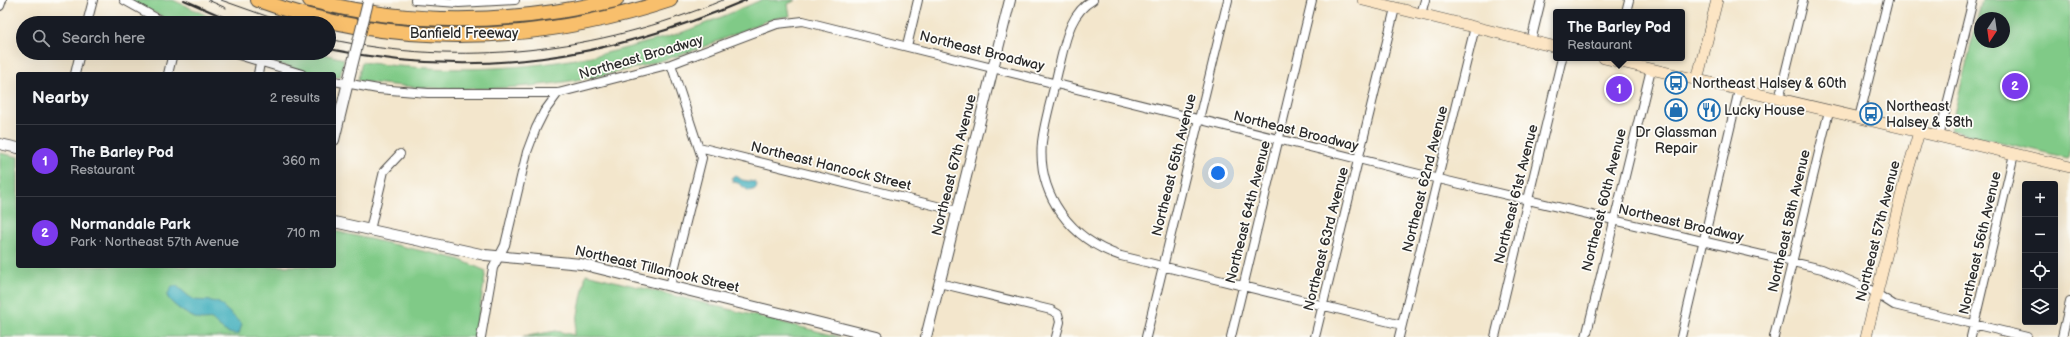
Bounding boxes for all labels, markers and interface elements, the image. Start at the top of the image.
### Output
popup [1553,9,1685,61]
north arrow [1974,12,2010,48]
search box [16,16,336,60]
text: The Barley Pod [1567,18,1671,37]
street label: Banfield Freeway [410,25,519,42]
icon: search [30,27,52,49]
street label: Northeast Broadway [918,27,1047,75]
text: Search here [62,29,145,48]
street label: Northeast Broadway [577,31,706,83]
text: Restaurant [1567,37,1632,53]
bus stop icon: Northeast Halsey & 60th [1663,70,1689,96]
pin: 2 [2002,71,2028,101]
pin: 1 [1606,74,1632,104]
place label: Northeast Halsey & 60th [1692,75,1847,92]
text: Nearby [32,88,89,108]
text: 2 results [270,90,320,106]
street label: Northeast 67th Avenue [928,92,980,238]
street label: Northeast 65th Avenue [1148,92,1200,238]
shop icon: Dr Glassman Repair [1663,97,1689,123]
restaurant icon: Lucky House [1696,97,1722,123]
place label: Northeast Halsey & 58th [1886,98,1973,131]
bus stop icon: Northeast Halsey & 58th [1858,101,1884,127]
place label: Lucky House [1724,102,1805,119]
street label: Northeast 62nd Avenue [1399,104,1451,254]
street label: Northeast Broadway [1232,107,1361,155]
street label: Northeast 61st Avenue [1490,123,1542,265]
place label: Dr Glassman Repair [1635,124,1717,157]
street label: Northeast 60th Avenue [1578,127,1630,273]
street label: Northeast Hancock Street [749,138,914,194]
street label: Northeast 64th Avenue [1222,139,1274,285]
text: The Barley Pod [70,143,173,162]
street label: Northeast 58th Avenue [1764,148,1814,294]
text: 1 [42,153,48,169]
text: 360 m [282,153,320,169]
street label: Northeast 57th Avenue [1852,159,1904,303]
text: Restaurant [70,162,135,178]
your location [1208,163,1228,183]
street label: Northeast 63rd Avenue [1300,165,1352,313]
street label: Northeast 56th Avenue [1955,170,2005,316]
map controls [2022,181,2058,325]
button: + [2022,181,2058,217]
street label: Northeast Broadway [1617,200,1746,246]
text: Normandale Park [70,215,191,234]
button: − [2022,217,2058,253]
text: 2 [41,225,49,241]
text: 710 m [287,225,320,241]
text: Park · Northeast 57th Avenue [70,234,239,250]
street label: Northeast Tillamook Street [573,242,741,296]
button: locate [2022,253,2058,289]
button: layers [2022,289,2058,325]

